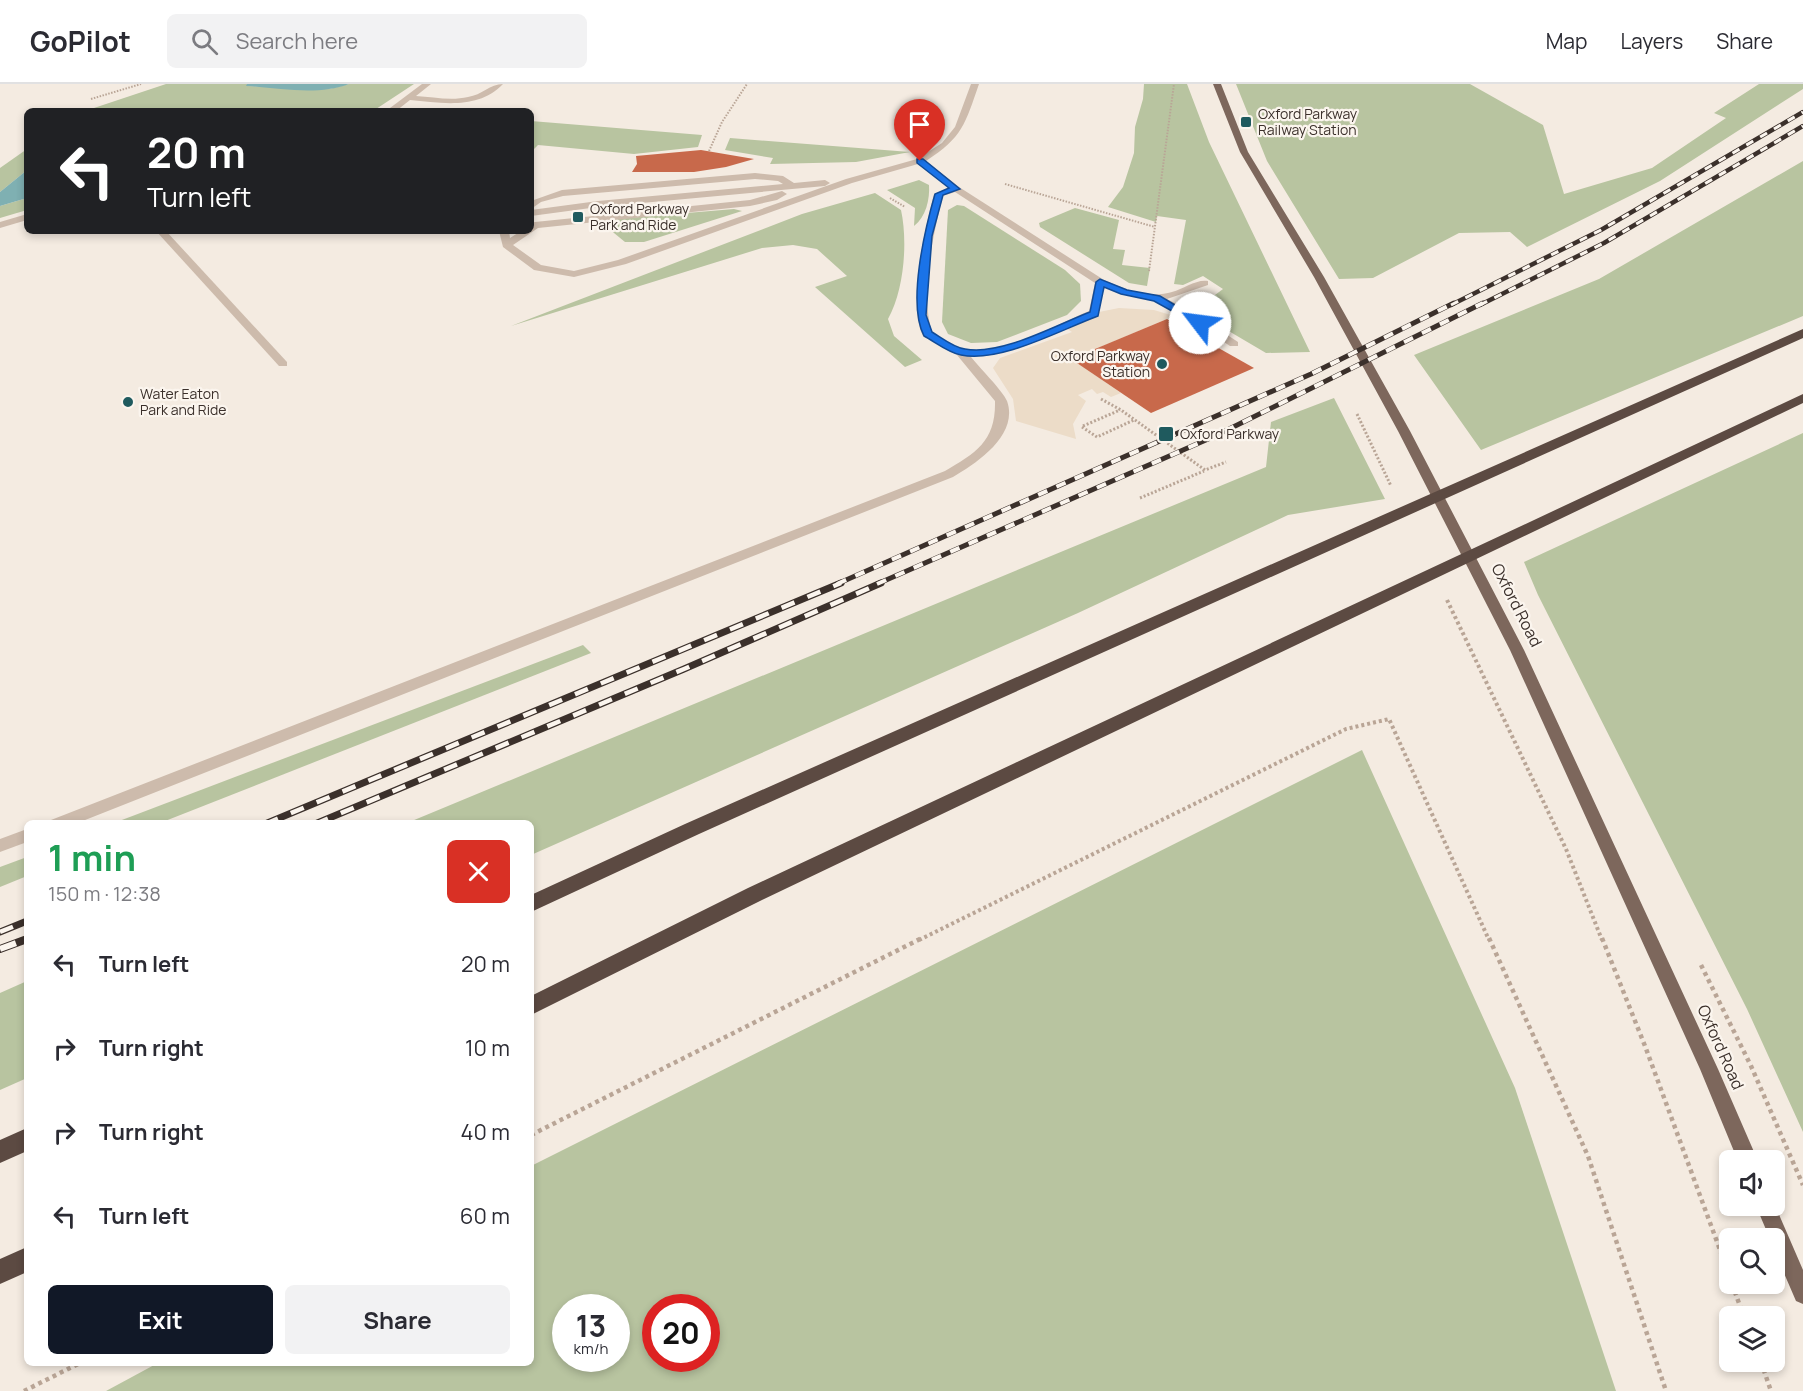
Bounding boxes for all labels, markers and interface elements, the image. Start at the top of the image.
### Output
search box [167,14,587,68]
text: GoPilot [30,22,131,60]
icon: search [188,25,221,58]
text: Search here [236,26,358,56]
text: Map [1546,27,1587,55]
text: Layers [1620,27,1683,55]
text: Share [1716,27,1773,55]
pin [894,99,945,161]
place label: Oxford Parkway Railway Station [1258,104,1358,139]
icon: arrive [903,108,936,141]
marker: Oxford Parkway Railway Station [1239,115,1253,129]
text: 20 m [147,123,246,181]
icon: left [48,132,126,210]
text: Turn left [147,178,251,215]
place label: Oxford Parkway Park and Ride [590,199,690,234]
marker: Oxford Parkway Park and Ride [571,210,585,224]
position arrow [1168,291,1232,355]
place label: Oxford Parkway Station [1051,346,1151,381]
marker: Oxford Parkway Station [1155,357,1169,371]
place label: Water Eaton Park and Ride [140,384,226,419]
marker: Water Eaton Park and Ride [121,395,135,409]
place label: Oxford Parkway [1180,424,1280,443]
marker: Oxford Parkway [1157,425,1175,443]
street label: Oxford Road [1487,560,1547,650]
text: 1 min [48,833,136,882]
button: close [447,840,510,903]
text: 150 m · 12:38 [48,880,161,907]
icon: left [48,948,81,981]
text: Turn left [99,949,189,979]
text: 20 m [461,949,510,979]
street label: Oxford Road [1693,1001,1749,1093]
icon: right [48,1032,81,1065]
text: Turn right [99,1033,204,1063]
text: 10 m [465,1033,510,1063]
icon: right [48,1116,81,1149]
text: Turn right [99,1117,204,1147]
text: 40 m [461,1117,510,1147]
map controls [1719,1150,1785,1372]
button: sound [1719,1150,1785,1216]
icon: left [48,1200,81,1233]
text: Turn left [99,1201,189,1231]
text: 60 m [460,1201,510,1231]
button: search [1719,1228,1785,1294]
button: Exit [48,1285,273,1354]
button: Share [285,1285,510,1354]
speed limit sign: 20 [642,1294,720,1372]
text: 13 [576,1305,606,1346]
button: layers [1719,1306,1785,1372]
text: km/h [574,1338,608,1359]

